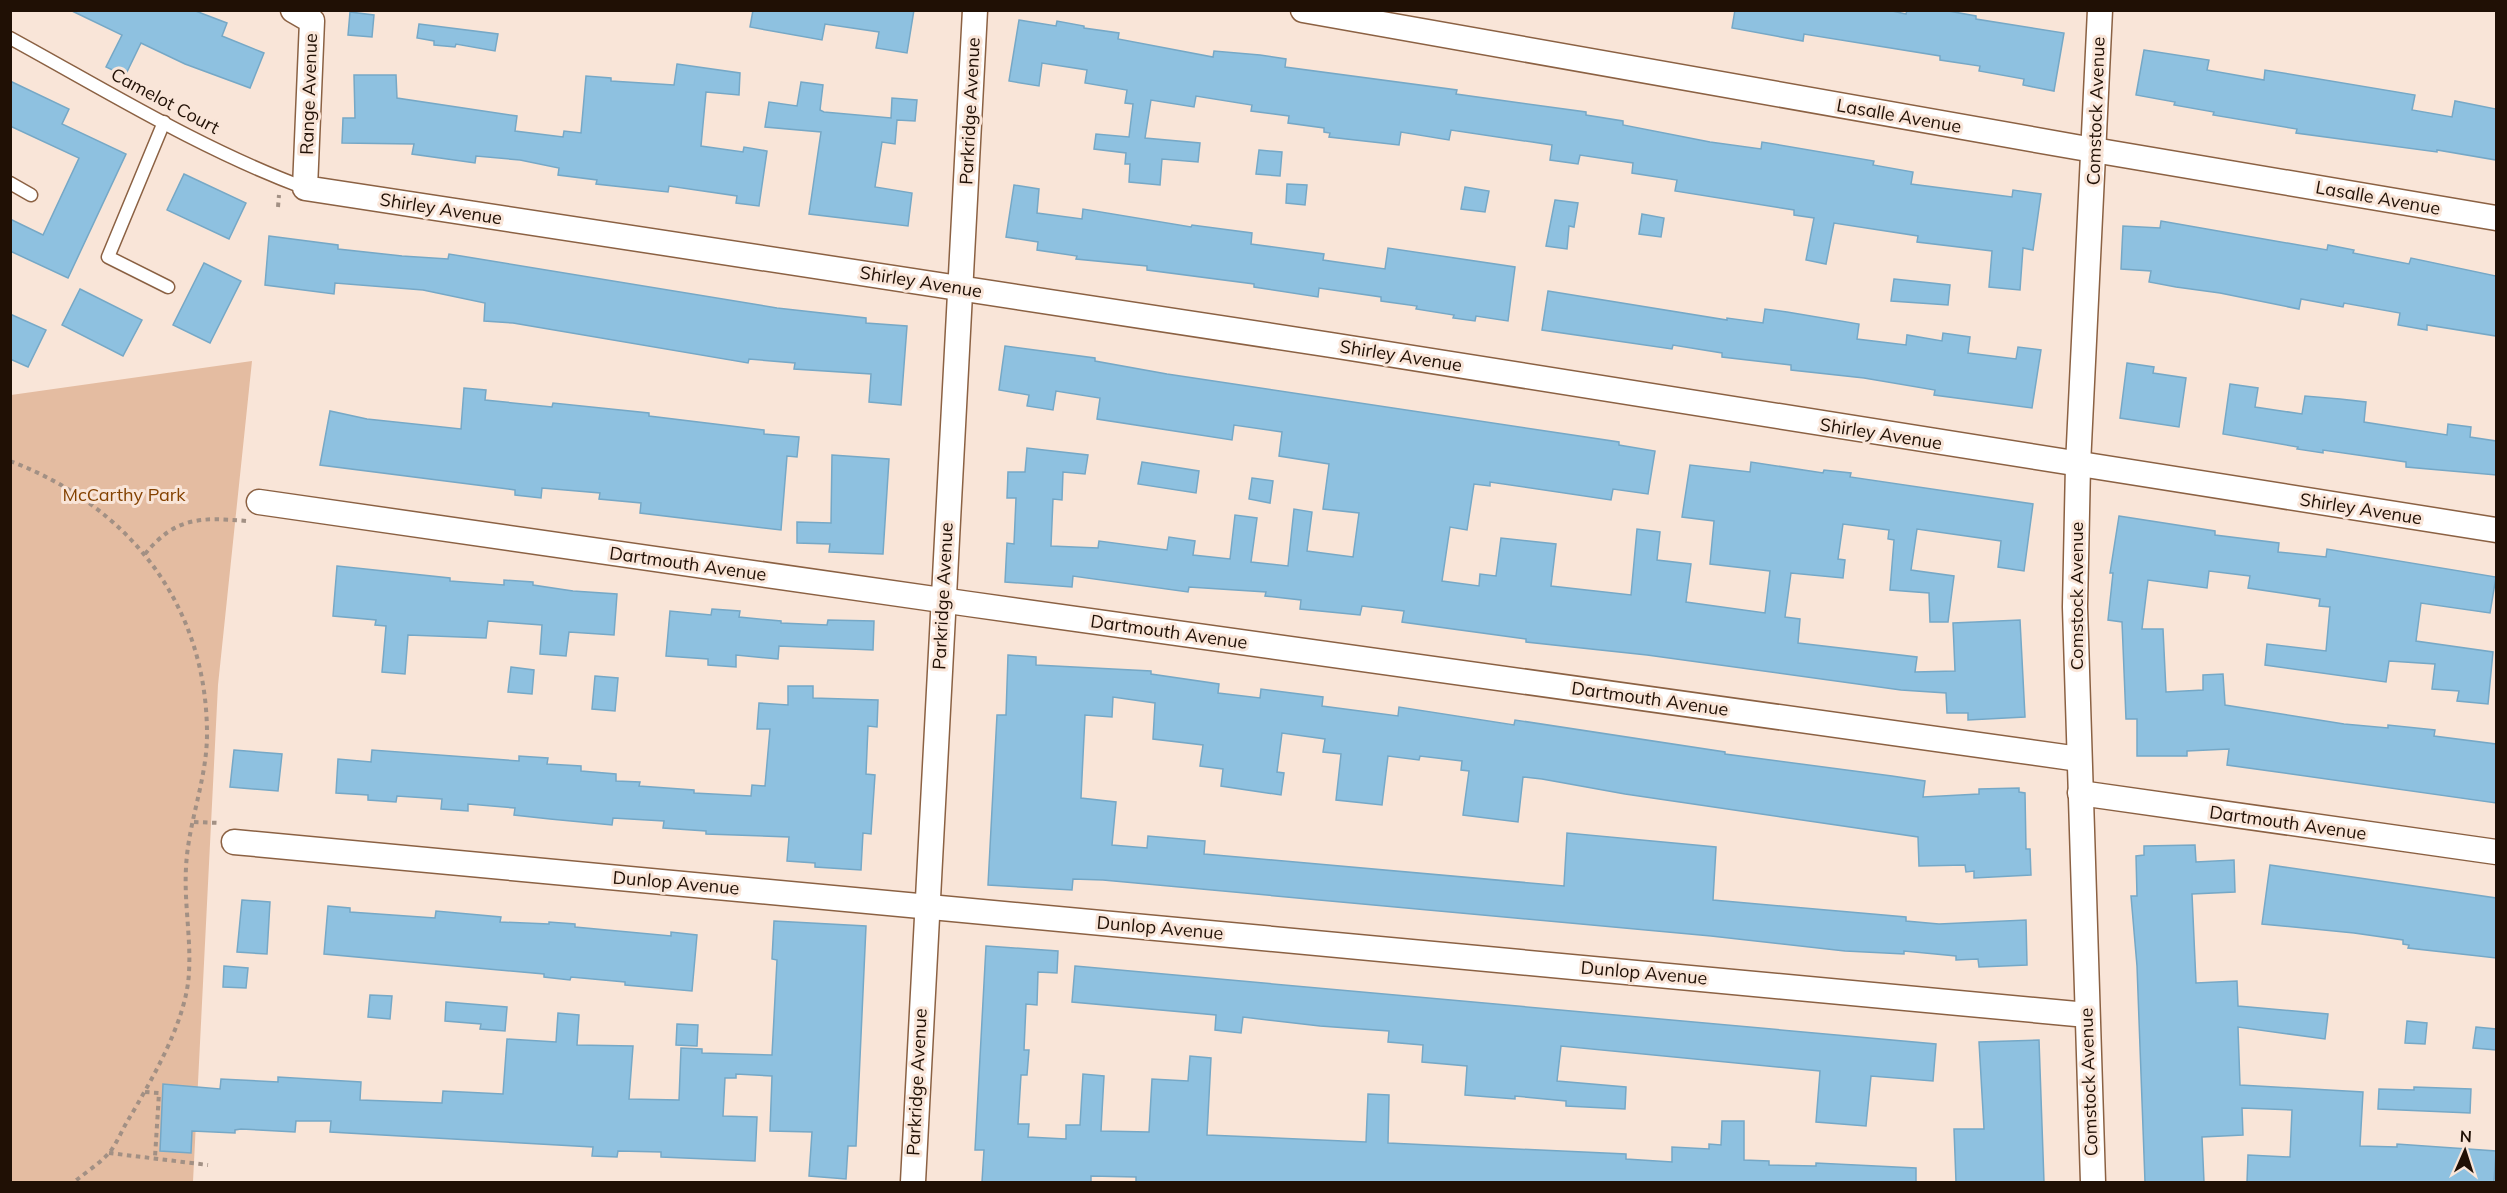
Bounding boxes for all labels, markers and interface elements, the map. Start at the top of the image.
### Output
street label: Range Avenue [295,33,322,155]
street label: Comstock Avenue [2081,36,2110,186]
street label: Parkridge Avenue [954,37,985,185]
street label: Camelot Court [107,62,223,139]
street label: Lasalle Avenue [1835,93,1963,138]
street label: Lasalle Avenue [2314,175,2442,220]
street label: Shirley Avenue [378,187,504,230]
street label: Shirley Avenue [858,260,984,303]
street label: Shirley Avenue [1338,334,1464,377]
street label: Shirley Avenue [1818,412,1944,455]
park label: McCarthy Park [62,483,186,506]
street label: Shirley Avenue [2298,487,2424,530]
street label: Parkridge Avenue [927,522,958,670]
street label: Comstock Avenue [2065,522,2088,670]
street label: Dartmouth Avenue [608,541,768,586]
street label: Dartmouth Avenue [1089,609,1249,654]
street label: Dartmouth Avenue [1570,676,1730,721]
street label: Dartmouth Avenue [2208,800,2368,845]
street label: Dunlop Avenue [612,866,740,899]
street label: Dunlop Avenue [1096,911,1224,944]
street label: Dunlop Avenue [1580,956,1708,989]
street label: Comstock Avenue [2074,1007,2103,1157]
street label: Parkridge Avenue [901,1008,932,1156]
north arrow [2435,1121,2495,1181]
text: N [2459,1126,2472,1146]

